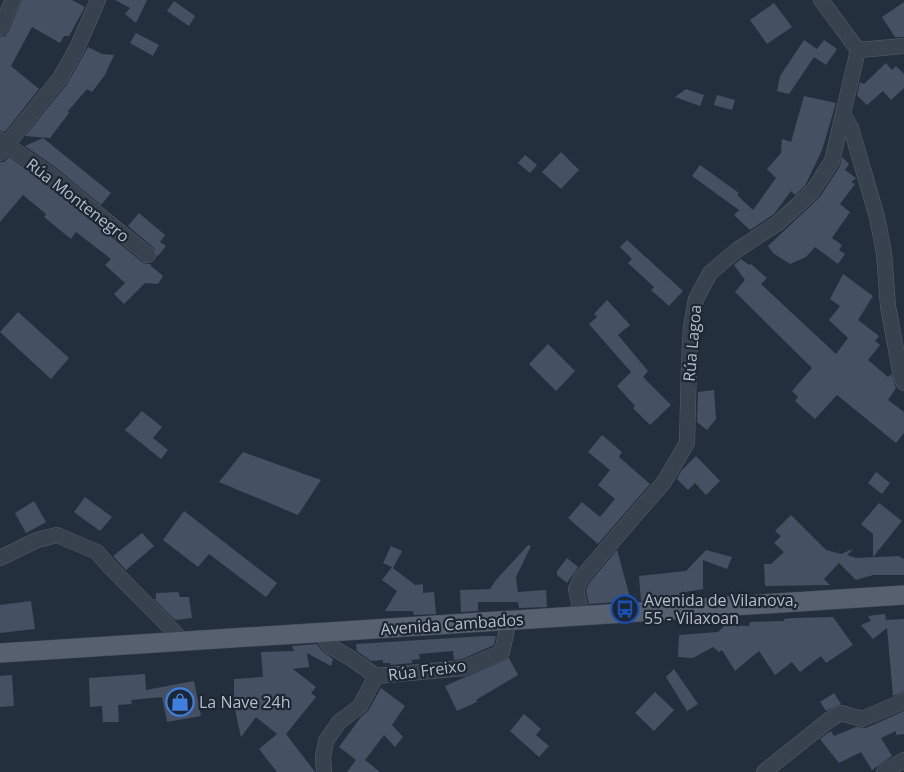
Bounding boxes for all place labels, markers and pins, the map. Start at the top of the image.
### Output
place label: Avenida de Vilanova, 55 - Vilaxoan [644,589,798,629]
bus stop icon: Avenida de Vilanova, 55 - Vilaxoan [610,594,640,624]
shop icon: La Nave 24h [165,687,195,717]
place label: La Nave 24h [199,691,291,713]

